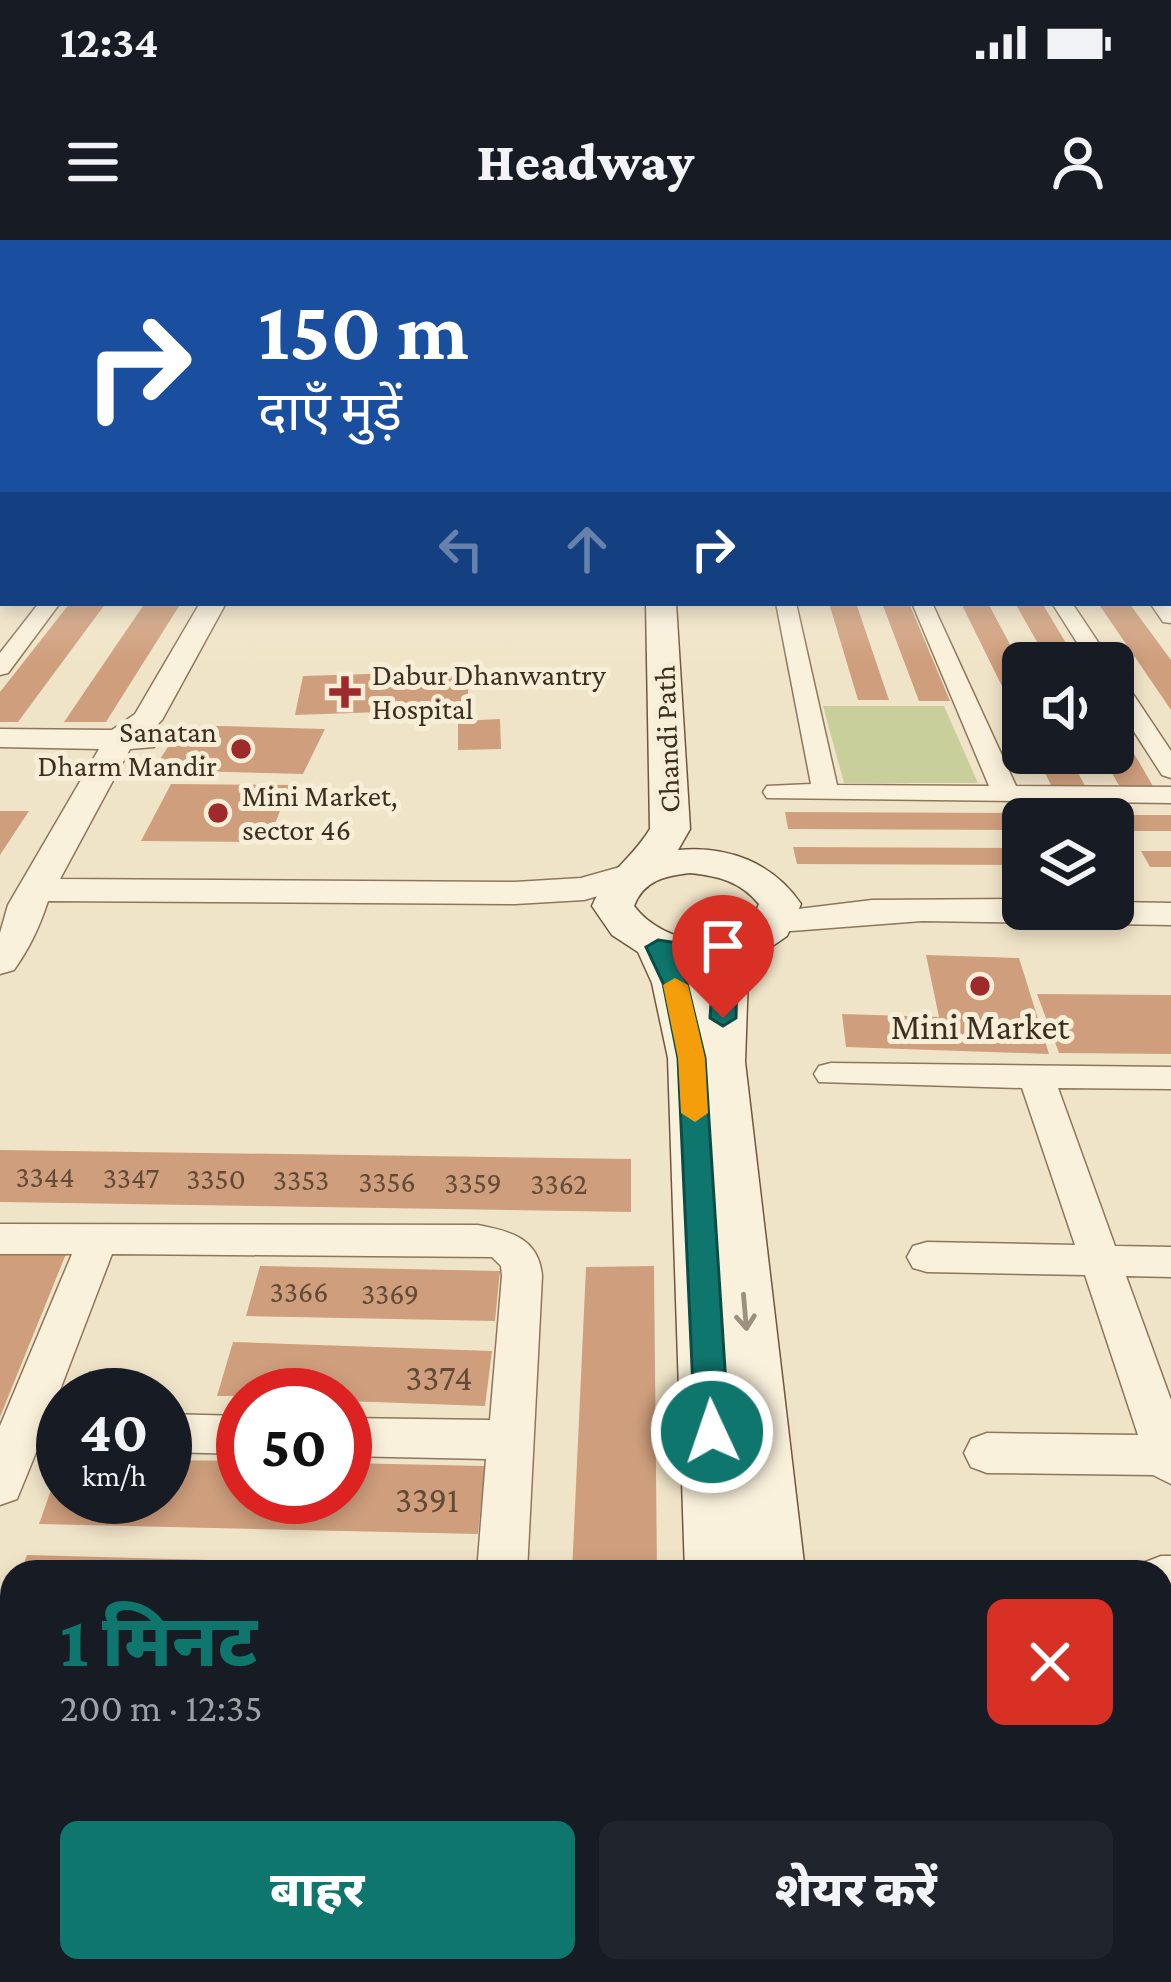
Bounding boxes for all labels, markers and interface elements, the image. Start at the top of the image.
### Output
text: 12:34 [60,17,159,67]
icon: menu [60,129,126,195]
icon: person [1045,129,1111,195]
text: Headway [477,132,694,192]
text: 150 m [258,284,469,377]
icon: right [60,288,216,444]
text: दाएँ मुड़ें [258,382,402,442]
icon: left [428,516,494,582]
icon: ahead [554,516,620,582]
icon: right [680,516,746,582]
map controls [1002,642,1134,930]
button: sound [1002,642,1134,774]
place label: Dabur Dhanwantry Hospital [372,658,606,726]
street label: Chandi Path [647,665,686,813]
marker: Dabur Dhanwantry Hospital [329,676,361,708]
place label: Sanatan Dharm Mandir [37,715,217,782]
marker: Sanatan Dharm Mandir [228,736,254,762]
place label: Mini Market, sector 46 [242,779,398,846]
button: layers [1002,798,1134,930]
marker: Mini Market, sector 46 [205,800,231,826]
pin [672,895,774,1018]
icon: arrive [690,913,756,979]
marker: Mini Market [967,973,993,999]
place label: Mini Market [891,1007,1070,1047]
house number: 3344 [16,1160,74,1193]
house number: 3347 [103,1161,160,1194]
house number: 3350 [186,1162,246,1195]
house number: 3353 [273,1163,329,1196]
house number: 3356 [358,1165,416,1198]
house number: 3359 [444,1166,502,1199]
house number: 3362 [530,1167,588,1200]
house number: 3366 [270,1275,328,1308]
house number: 3369 [361,1277,419,1310]
one-way arrow [734,1291,757,1330]
house number: 3374 [405,1358,473,1398]
speed limit sign: 50 [216,1368,372,1524]
position arrow [649,1369,775,1495]
text: 40 [80,1397,148,1464]
text: km/h [82,1459,146,1492]
house number: 3391 [395,1480,459,1520]
button: close [987,1599,1113,1725]
text: 1 मिनट [60,1601,257,1681]
text: 200 m · 12:35 [60,1686,263,1729]
button: बाहर [60,1821,575,1959]
button: शेयर करें [599,1821,1113,1959]

